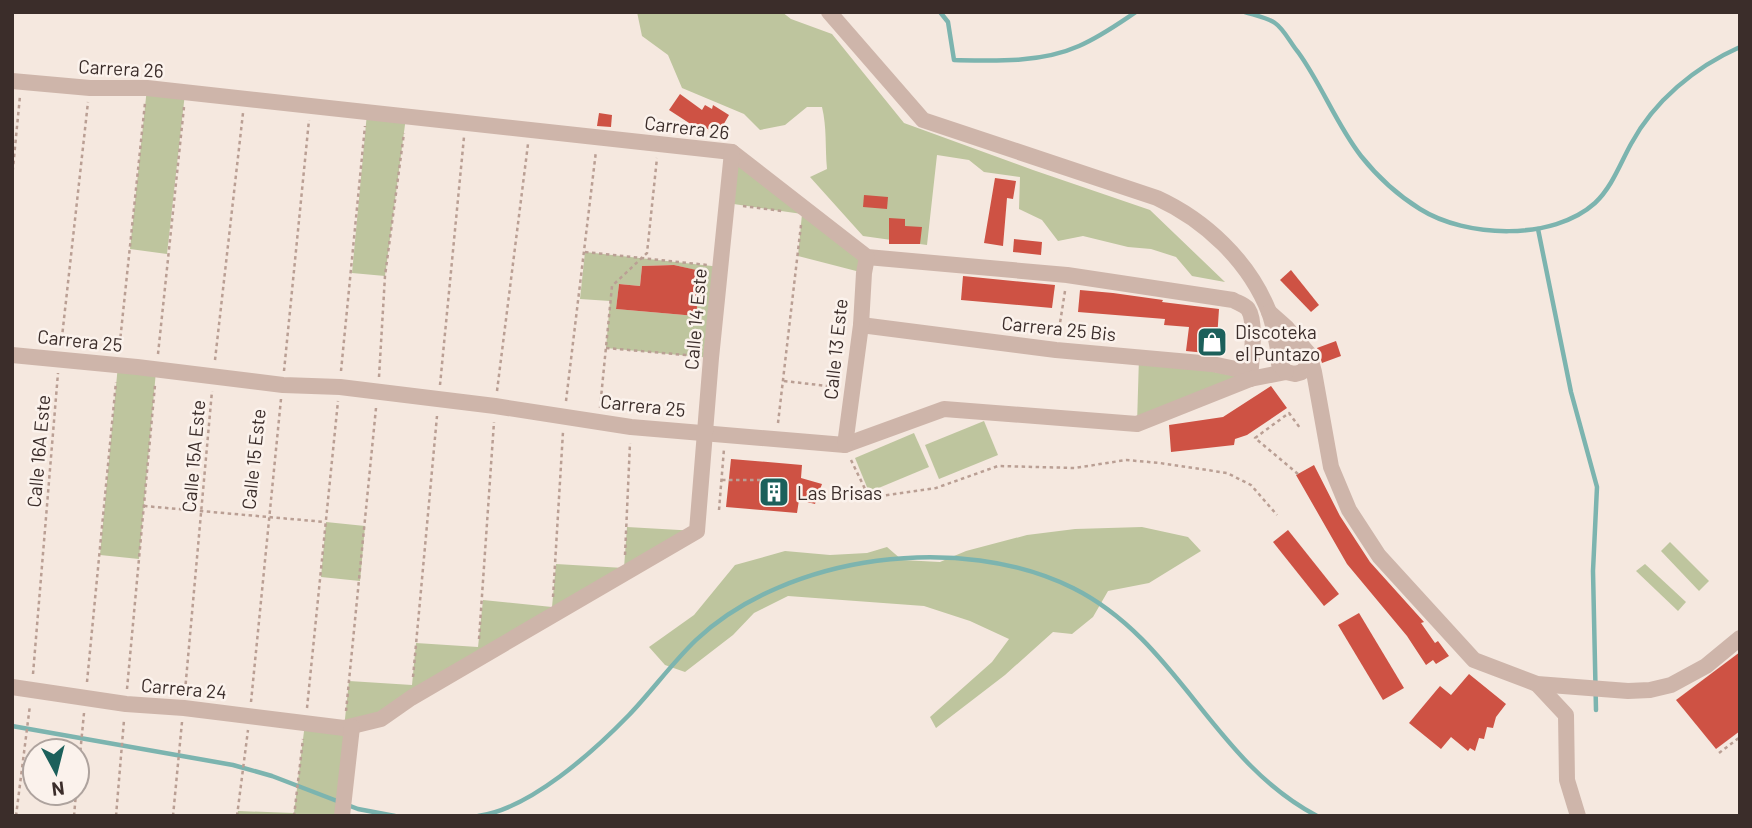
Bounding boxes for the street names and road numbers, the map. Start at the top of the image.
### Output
street label: Carrera 26 [78,54,164,82]
street label: Carrera 26 [643,110,731,144]
street label: Calle 14 Este [679,267,711,371]
street label: Calle 13 Este [818,297,852,401]
street label: Carrera 25 Bis [1001,311,1117,345]
street label: Carrera 25 [36,324,124,356]
street label: Carrera 25 [599,389,687,421]
street label: Calle 16A Este [22,394,54,508]
street label: Calle 15A Este [177,399,209,513]
street label: Calle 15 Este [236,407,270,511]
street label: Carrera 24 [140,673,228,703]

